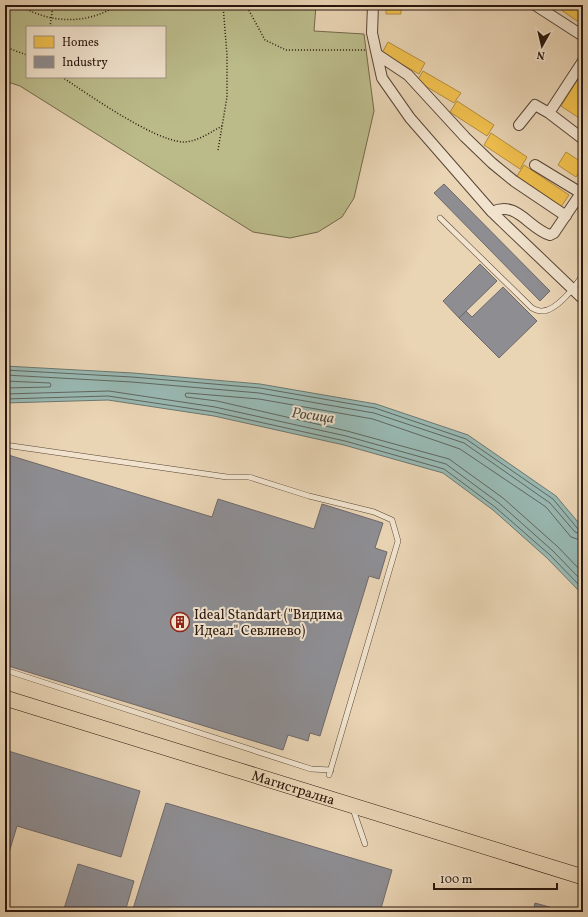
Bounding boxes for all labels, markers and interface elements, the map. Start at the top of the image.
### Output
legend [26,26,166,78]
north arrow [522,26,562,66]
text: Homes [62,35,99,51]
text: N [536,46,546,62]
text: Industry [62,55,108,71]
water label: Росица [290,403,336,430]
place label: Ideal Standart ("Видима Идеал" Севлиево) [194,606,343,641]
building icon: Ideal Standart ("Видима Идеал" Севлиево) [169,611,191,633]
street label: Магистрална [249,767,337,811]
scale bar [434,865,557,891]
text: 100 m [440,872,473,888]

